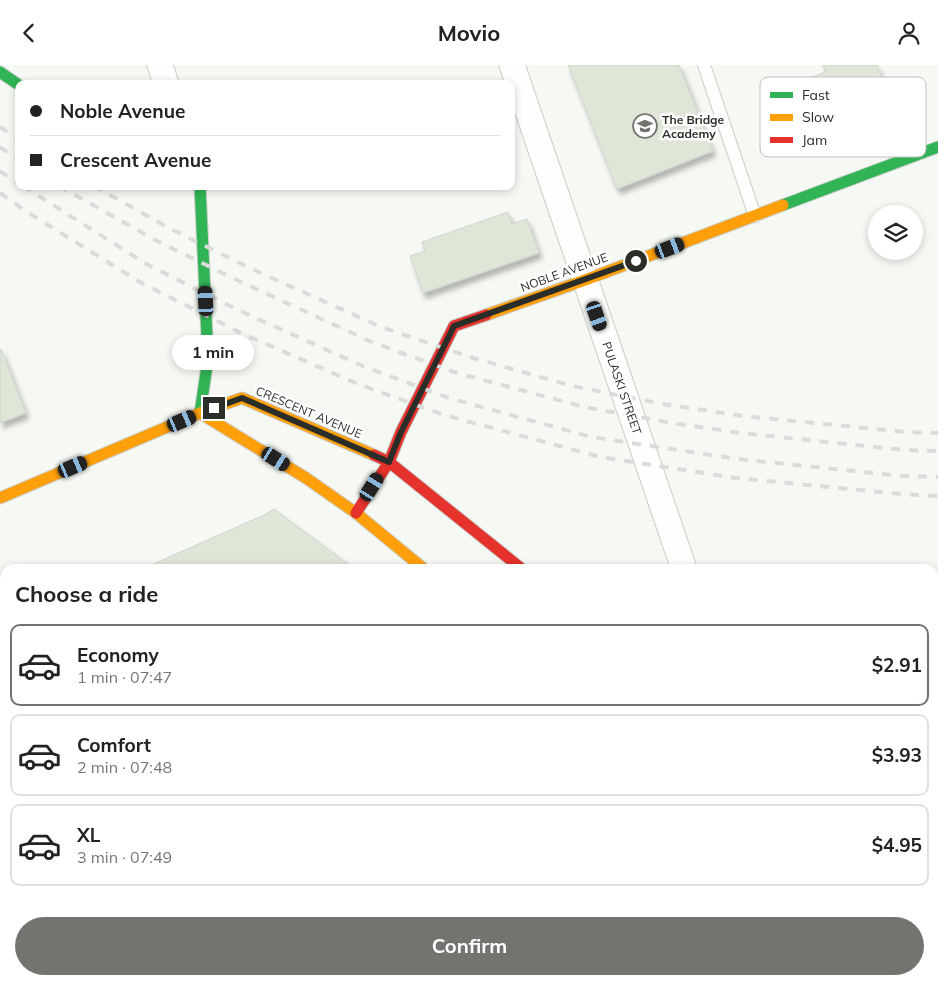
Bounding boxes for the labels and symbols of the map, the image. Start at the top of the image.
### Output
legend [760,77,926,157]
text: Fast [802,86,830,104]
text: Slow [802,108,834,126]
place label: The Bridge Academy [662,112,725,141]
school or university icon: The Bridge Academy [632,113,658,139]
text: Jam [802,131,827,149]
car [653,236,686,260]
street label: NOBLE AVENUE [518,249,610,295]
route start [625,250,647,272]
car [197,286,214,316]
car [585,299,608,333]
callout: 1 min [173,335,255,371]
street label: PULASKI STREET [599,340,645,437]
street label: CRESCENT AVENUE [254,383,364,441]
route end [203,397,225,419]
car [165,408,198,434]
car [259,445,292,473]
car [56,454,89,480]
car [357,470,386,504]

